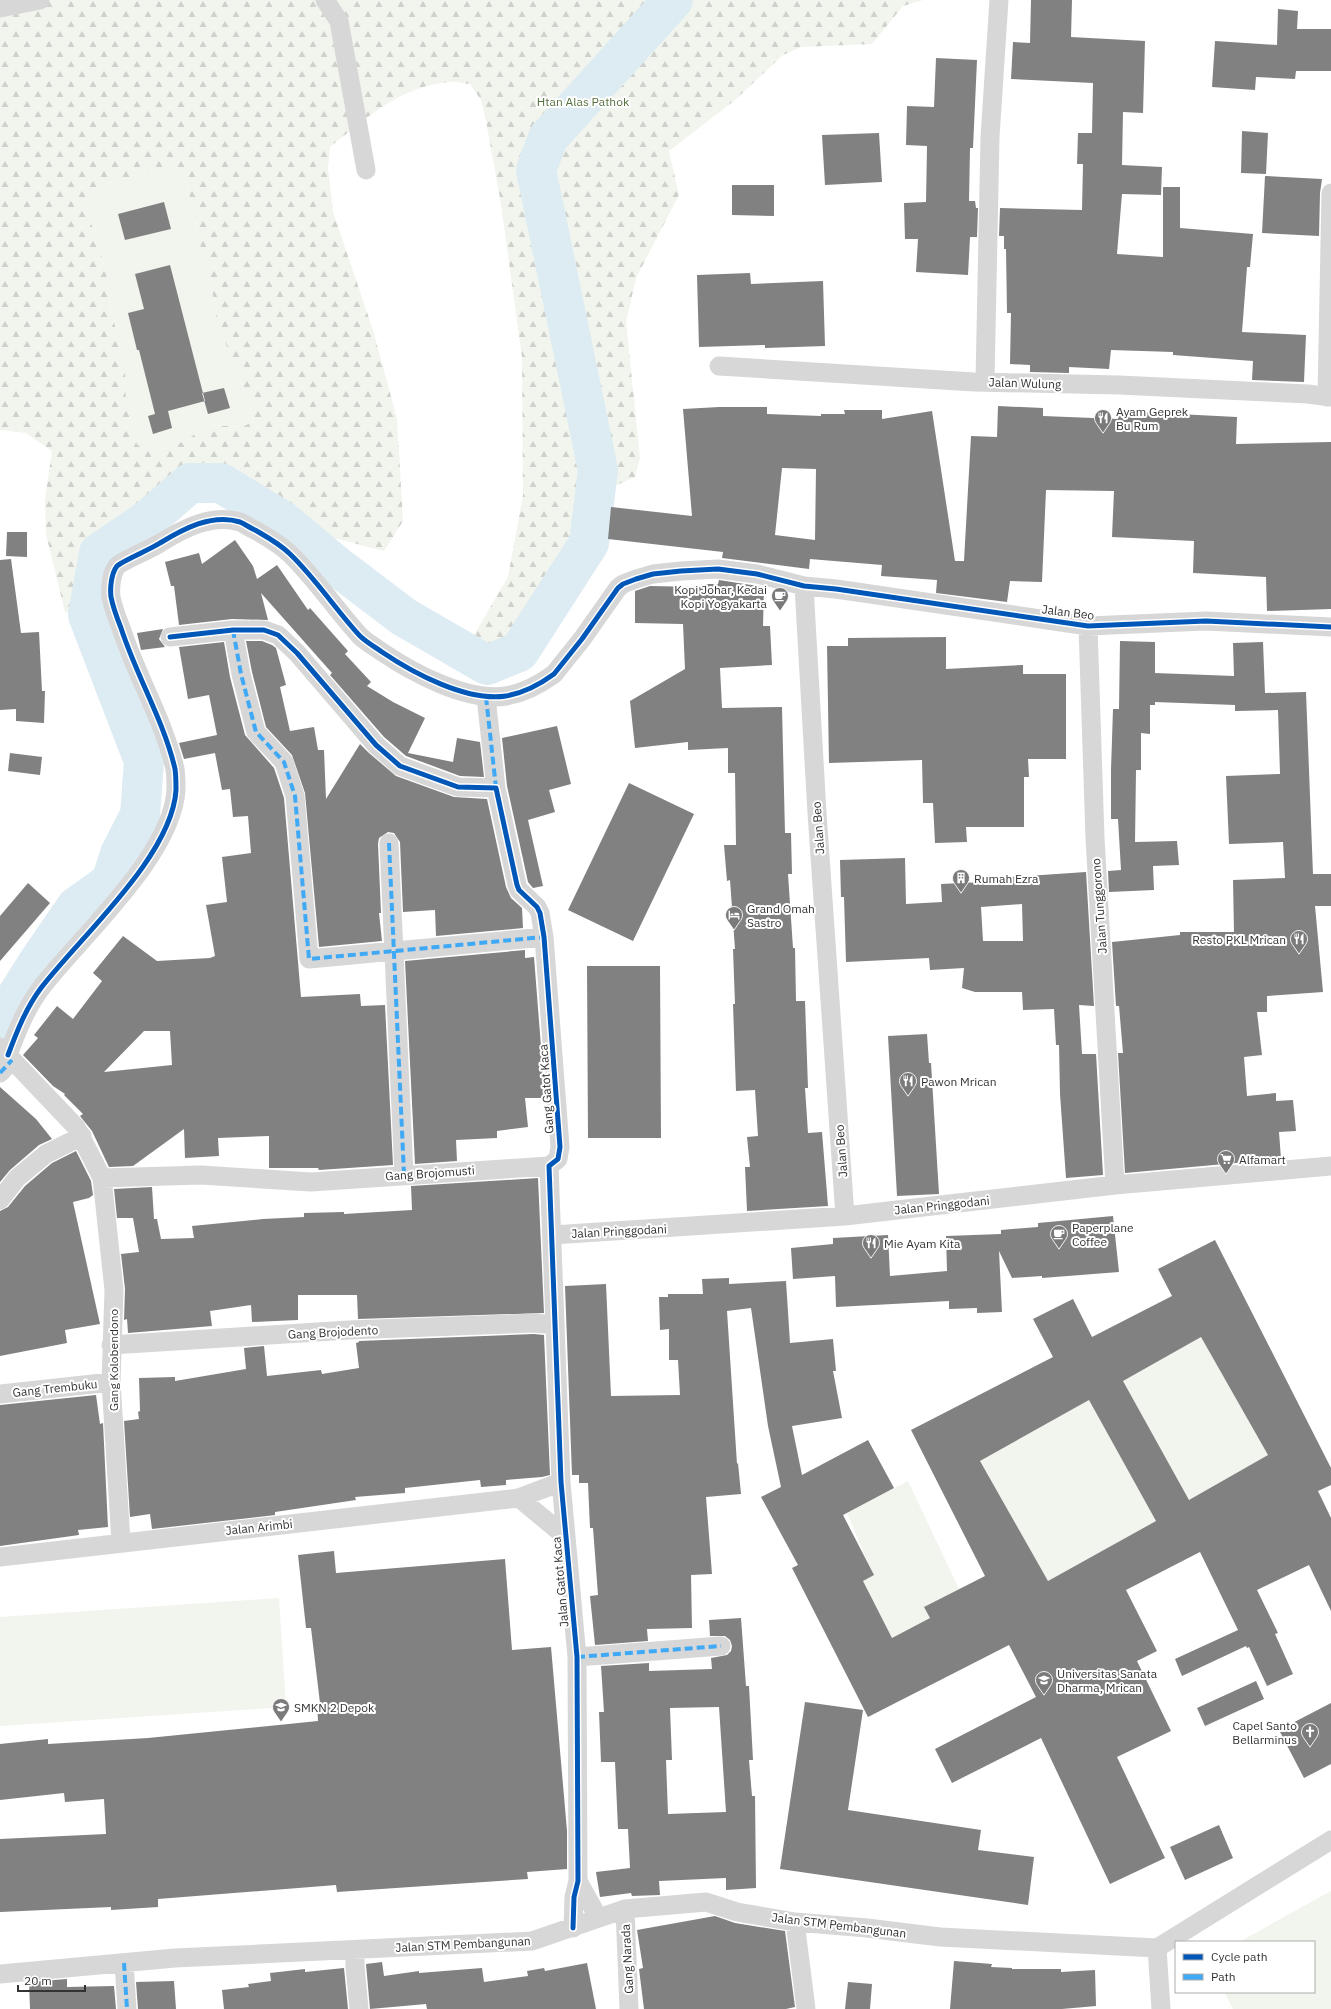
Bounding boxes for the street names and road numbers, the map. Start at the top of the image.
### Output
street label: Jalan Wulung [988,374,1062,392]
street label: Jalan Beo [1041,601,1095,623]
street label: Jalan Beo [809,801,827,855]
street label: Jalan Tunggorono [1088,857,1110,954]
street label: Gang Gatot Kaca [535,1043,557,1134]
street label: Jalan Beo [832,1124,850,1178]
street label: Gang Brojomusti [385,1162,475,1184]
street label: Jalan Pringgodani [894,1193,990,1217]
street label: Jalan Pringgodani [571,1221,667,1241]
street label: Gang Kolobendono [106,1309,121,1411]
street label: Gang Brojodento [287,1322,379,1342]
street label: Gang Trembuku [12,1376,98,1400]
street label: Jalan Arimbi [225,1516,293,1538]
street label: Jalan Gatot Kaca [549,1536,571,1628]
street label: Jalan STM Pembangunan [771,1909,907,1941]
street label: Gang Narada [618,1923,636,1994]
street label: Jalan STM Pembangunan [395,1933,531,1955]

